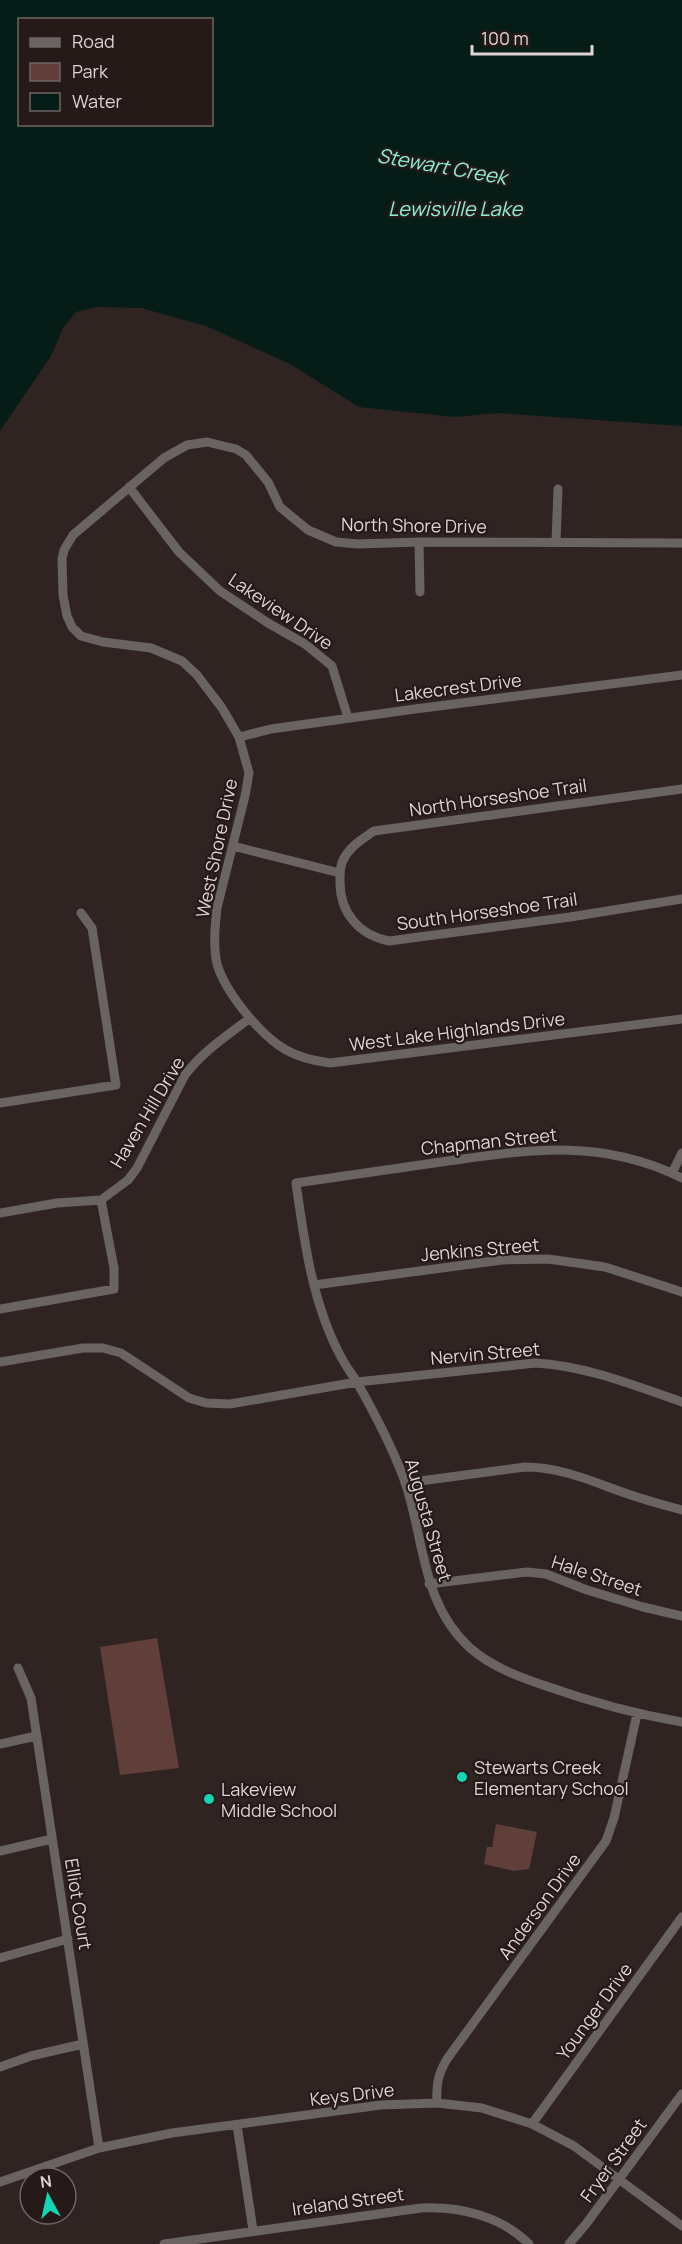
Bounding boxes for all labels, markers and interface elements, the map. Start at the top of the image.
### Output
legend [18,18,213,126]
scale bar [472,18,592,56]
text: 100 m [481,26,529,50]
text: Road [72,29,115,53]
text: Park [72,59,109,83]
text: Water [72,89,122,113]
water label: Stewart Creek [375,141,512,191]
water label: Lewisville Lake [388,195,523,222]
street label: North Shore Drive [341,512,487,538]
street label: Lakeview Drive [224,567,338,655]
street label: Lakecrest Drive [393,667,523,707]
street label: North Horseshoe Trail [408,773,588,821]
street label: West Shore Drive [190,776,242,920]
street label: South Horseshoe Trail [395,886,579,936]
street label: West Lake Highlands Drive [348,1006,566,1056]
street label: Haven Hill Drive [104,1052,190,1172]
street label: Chapman Street [420,1122,558,1160]
street label: Jenkins Street [420,1232,540,1266]
street label: Nervin Street [429,1336,541,1370]
street label: Augusta Street [400,1456,458,1584]
street label: Hale Street [549,1549,645,1601]
place label: Stewarts Creek Elementary School [474,1755,629,1800]
marker: Stewarts Creek Elementary School [455,1770,469,1784]
place label: Lakeview Middle School [221,1777,337,1822]
marker: Lakeview Middle School [202,1792,216,1806]
street label: Anderson Drive [492,1848,586,1964]
street label: Elliot Court [60,1857,98,1951]
street label: Younger Drive [551,1958,637,2064]
street label: Keys Drive [308,2077,396,2111]
street label: Fryer Street [574,2113,652,2207]
north arrow [18,2166,78,2226]
text: N [39,2169,53,2193]
street label: Ireland Street [290,2181,406,2221]

